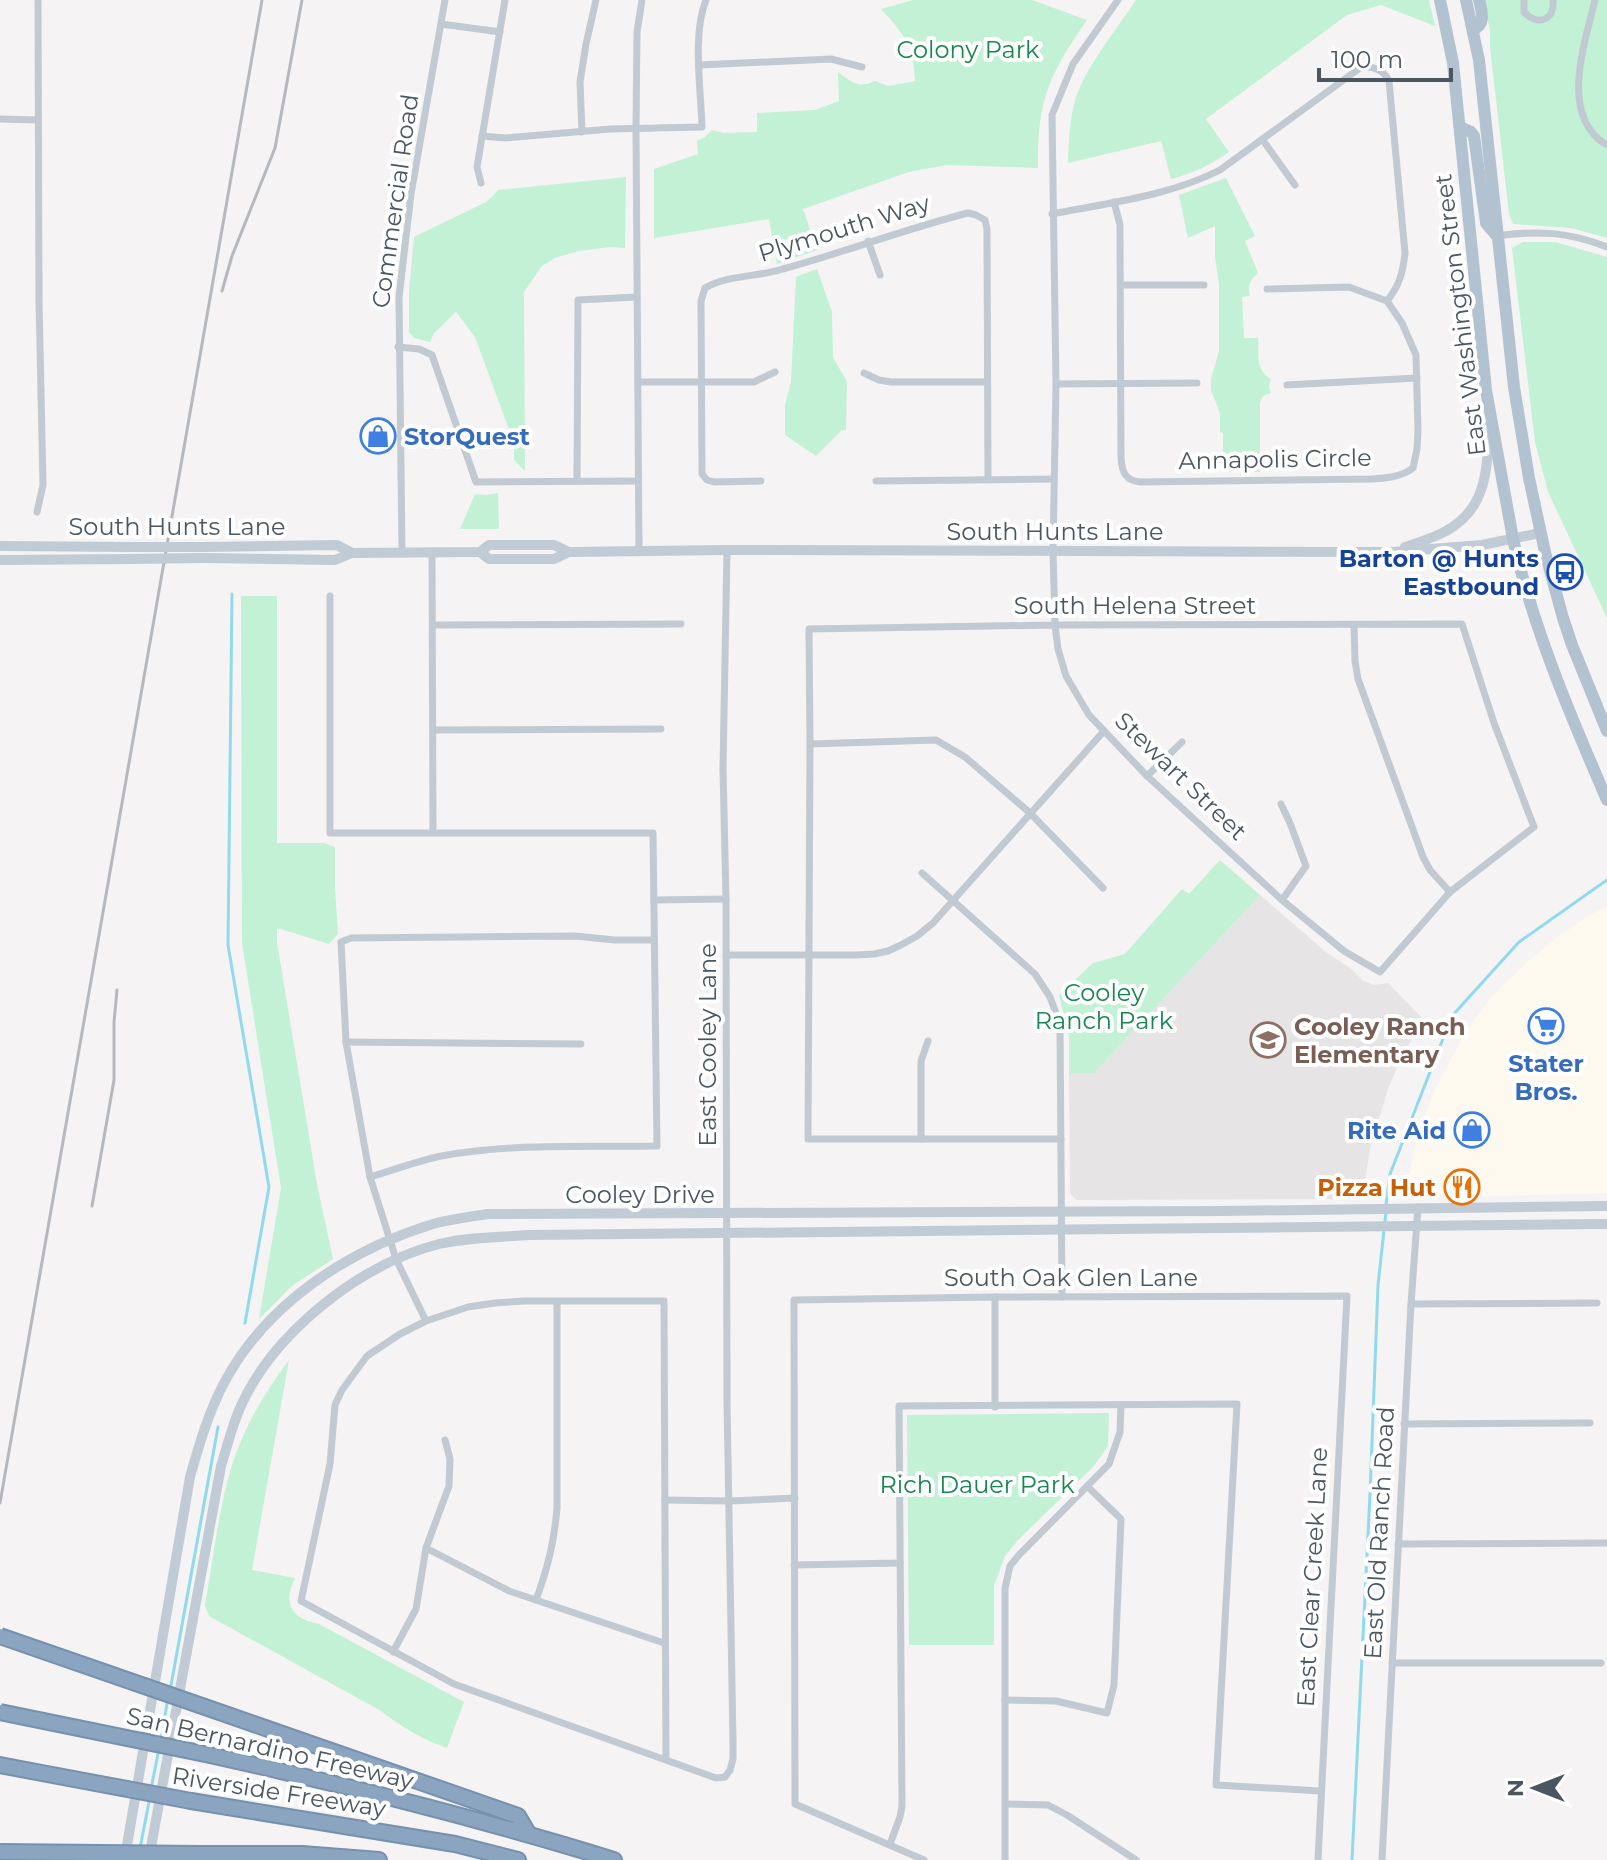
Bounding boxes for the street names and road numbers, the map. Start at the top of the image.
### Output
street label: Commercial Road [366,92,424,310]
street label: East Washington Street [1428,172,1492,458]
street label: Plymouth Way [755,188,933,268]
street label: Annapolis Circle [1178,443,1372,475]
street label: South Hunts Lane [69,512,285,541]
street label: South Hunts Lane [947,517,1163,546]
street label: South Helena Street [1014,591,1256,620]
street label: Stewart Street [1109,706,1253,846]
street label: East Cooley Lane [693,943,722,1147]
street label: Cooley Drive [565,1180,715,1209]
street label: South Oak Glen Lane [944,1263,1198,1292]
street label: East Old Ranch Road [1358,1406,1400,1660]
street label: East Clear Creek Lane [1291,1446,1333,1708]
street label: San Bernardino Freeway [124,1701,416,1795]
street label: Riverside Freeway [170,1761,388,1823]

